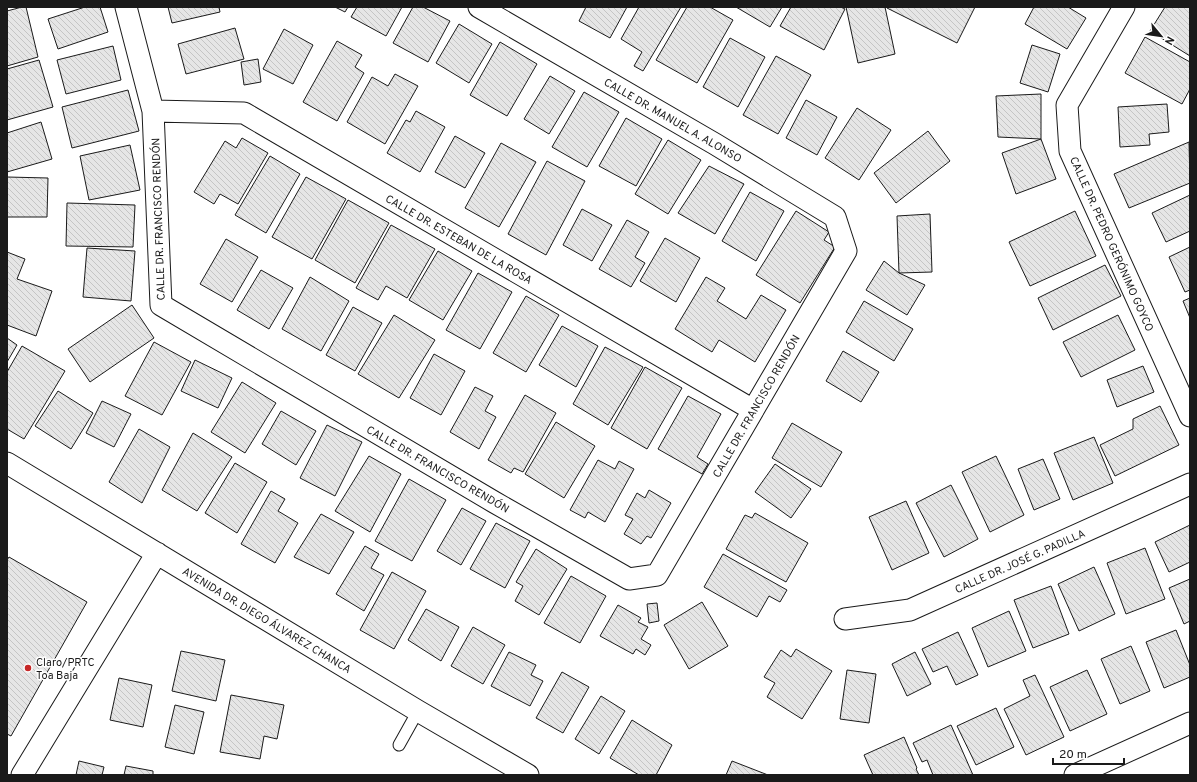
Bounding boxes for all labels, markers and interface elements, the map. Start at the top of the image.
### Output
north arrow [1141,16,1181,56]
text: N [1161,34,1177,47]
street label: CALLE DR. MANUEL A. ALONSO [601,76,744,166]
street label: CALLE DR. FRANCISCO RENDÓN [148,137,169,301]
street label: CALLE DR. PEDRO GERÓNIMO GOYCO [1066,154,1157,334]
street label: CALLE DR. ESTEBAN DE LA ROSA [383,192,534,288]
street label: CALLE DR. FRANCISCO RENDÓN [709,332,804,480]
street label: CALLE DR. FRANCISCO RENDÓN [364,422,512,517]
street label: CALLE DR. JOSÉ G. PADILLA [953,526,1088,597]
street label: AVENIDA DR. DIEGO ÁLVAREZ CHANCA [179,564,354,677]
place label: Claro/PRTC Toa Baja [36,656,95,683]
marker: Claro/PRTC Toa Baja [23,663,33,673]
scale bar [1053,740,1124,766]
text: 20 m [1059,747,1087,763]

